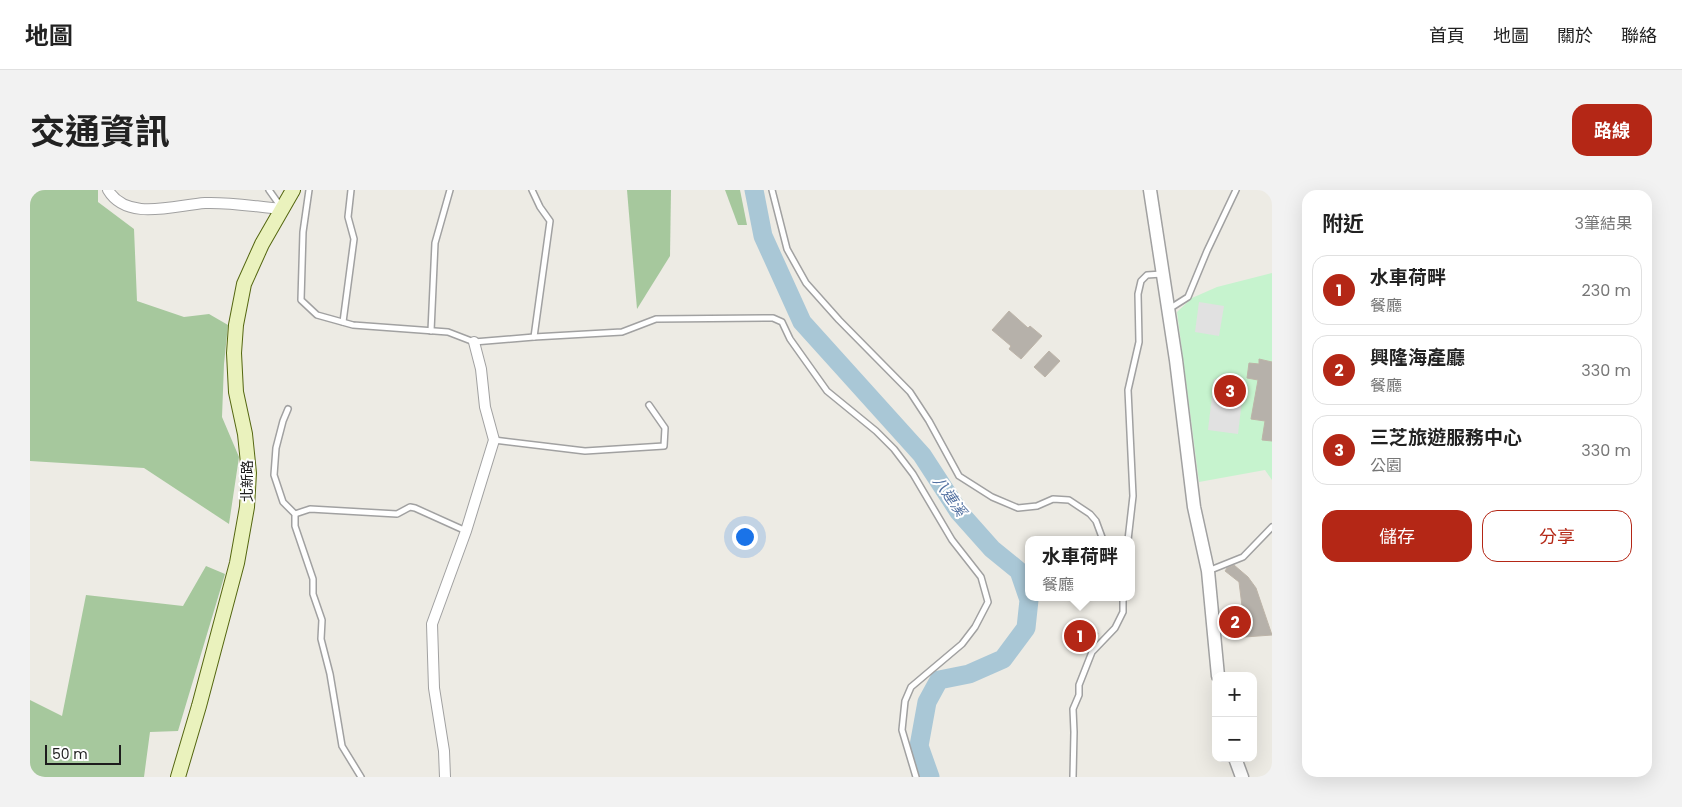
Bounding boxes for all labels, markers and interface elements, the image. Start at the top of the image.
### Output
text: 地圖 [25,19,73,52]
text: 首頁 [1429,23,1465,48]
text: 地圖 [1493,23,1529,48]
text: 關於 [1557,23,1593,48]
text: 聯絡 [1621,23,1657,48]
button: 路線 [1572,104,1652,156]
text: 交通資訊 [30,107,170,156]
text: 附近 [1322,209,1364,238]
text: 3筆結果 [1575,212,1632,235]
text: 水車荷畔 [1370,264,1446,291]
text: 1 [1336,279,1342,302]
text: 230 m [1582,279,1631,302]
text: 餐廳 [1370,294,1402,317]
text: 興隆海產廳 [1370,344,1465,371]
text: 2 [1334,359,1344,382]
text: 330 m [1581,359,1631,382]
pin: 3 [1214,372,1246,410]
text: 餐廳 [1370,374,1402,397]
text: 三芝旅遊服務中心 [1370,424,1522,451]
text: 3 [1334,439,1344,462]
text: 330 m [1581,439,1631,462]
text: 公園 [1370,454,1402,477]
street label: 北新路 [237,460,257,502]
water label: 八連溪 [928,472,973,522]
button: 儲存 [1322,510,1472,562]
button: 分享 [1482,510,1632,562]
your location [732,524,758,550]
popup [1025,536,1135,601]
text: 水車荷畔 [1042,543,1118,570]
text: 餐廳 [1042,573,1074,596]
pin: 2 [1219,603,1251,641]
pin: 1 [1064,617,1096,655]
map controls [1212,672,1257,762]
button: + [1212,672,1257,717]
button: − [1212,717,1257,762]
scale bar [45,742,121,765]
text: 50 m [52,744,88,764]

